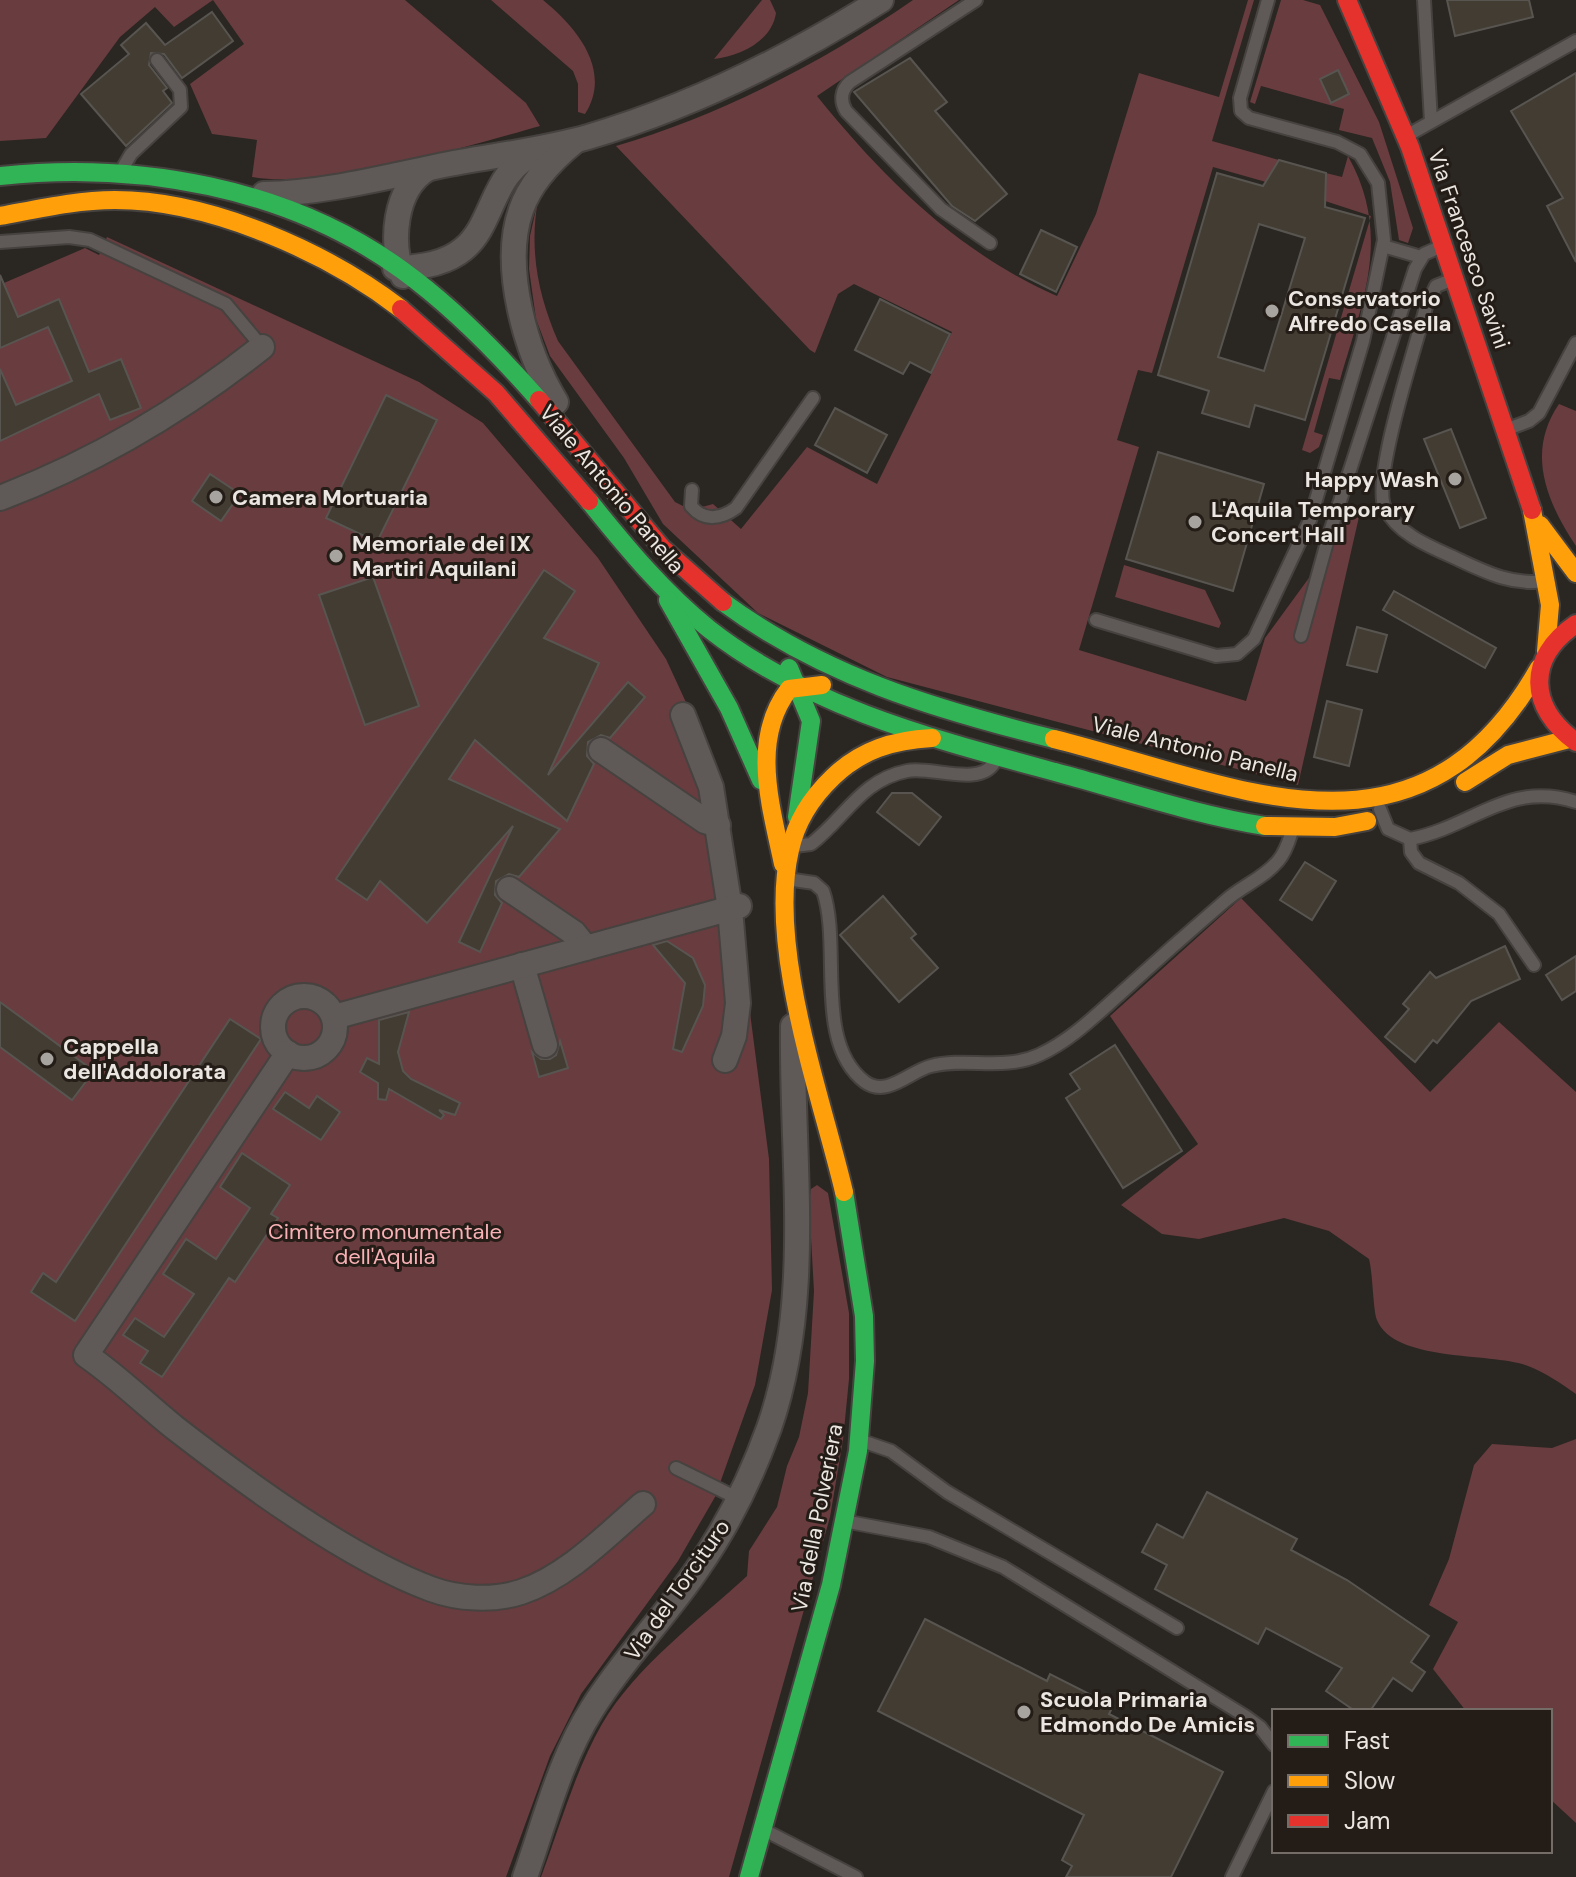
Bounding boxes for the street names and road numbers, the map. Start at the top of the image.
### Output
street label: Via Francesco Savini [1421,145,1517,353]
street label: Viale Antonio Panella [533,399,691,579]
street label: Viale Antonio Panella [1089,709,1301,789]
street label: Via della Polveriera [785,1421,849,1615]
street label: Via del Torcituro [618,1514,736,1666]

